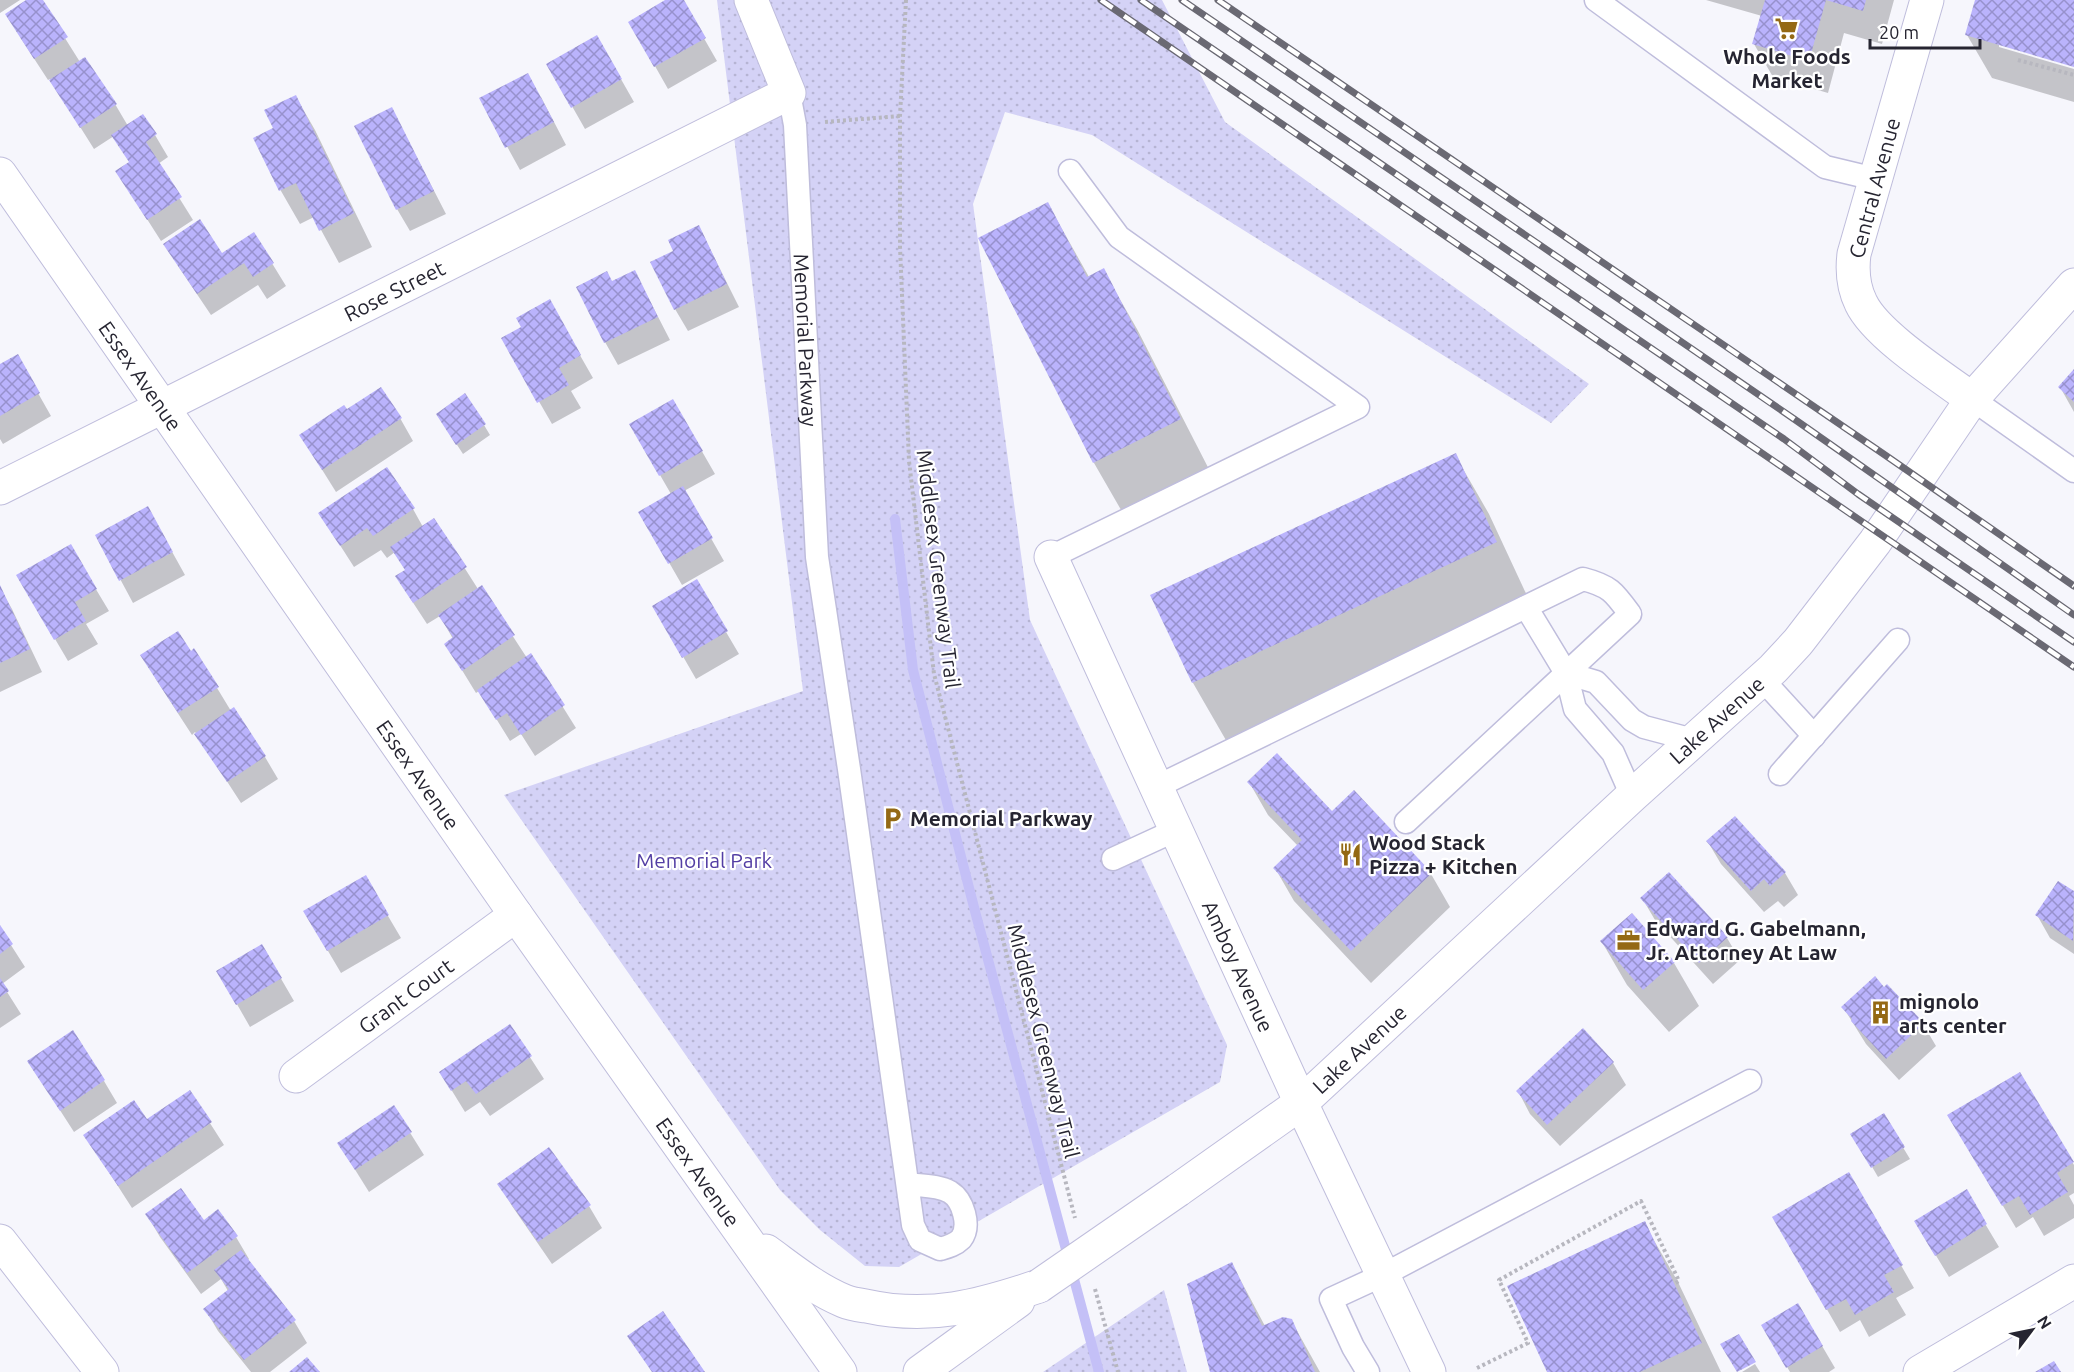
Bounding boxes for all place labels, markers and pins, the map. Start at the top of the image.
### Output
supermarket icon: Whole Foods Market [1774,15,1800,41]
place label: Whole Foods Market [1723,44,1851,92]
parking icon: Memorial Parkway [879,805,905,831]
place label: Memorial Parkway [910,806,1092,830]
place label: Wood Stack Pizza + Kitchen [1369,830,1517,878]
restaurant icon: Wood Stack Pizza + Kitchen [1338,841,1364,867]
place label: Edward G. Gabelmann, Jr. Attorney At Law [1646,916,1866,964]
office icon: Edward G. Gabelmann, Jr. Attorney At Law [1615,927,1641,953]
place label: mignolo arts center [1899,989,2007,1037]
building icon: mignolo arts center [1868,1000,1894,1026]

